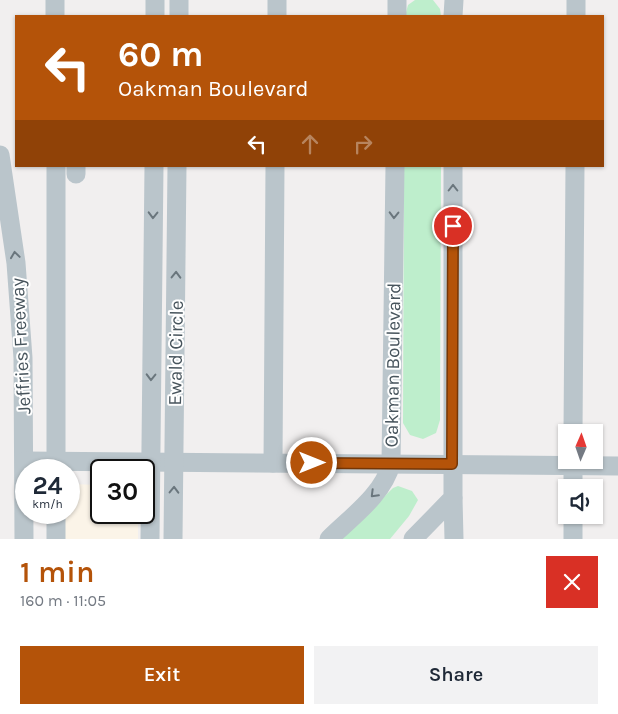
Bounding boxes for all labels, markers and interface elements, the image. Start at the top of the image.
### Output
text: 60 m [118,34,203,75]
icon: left [35,35,100,100]
text: Oakman Boulevard [118,76,309,102]
icon: left [243,130,271,158]
icon: ahead [296,130,324,158]
icon: right [349,130,377,158]
one-way arrow [448,184,458,192]
pin [432,205,474,247]
one-way arrow [148,212,158,219]
one-way arrow [389,212,399,219]
icon: arrive [439,212,467,240]
one-way arrow [10,251,21,259]
one-way arrow [171,271,181,279]
street label: Jeffries Freeway [6,277,36,415]
street label: Oakman Boulevard [381,283,405,447]
street label: Ewald Circle [164,300,188,406]
one-way arrow [146,374,156,382]
north arrow [558,424,602,469]
map controls [558,424,603,524]
position arrow [285,436,337,488]
speed limit sign: 30 [90,459,155,524]
text: 24 [32,471,63,500]
button: sound [558,479,603,524]
one-way arrow [168,486,179,494]
one-way arrow [371,488,380,497]
text: km/h [32,497,63,511]
text: 1 min [20,554,94,590]
button: close [546,556,598,608]
text: 160 m · 11:05 [20,591,106,610]
button: Exit [20,646,304,704]
button: Share [314,646,598,704]

